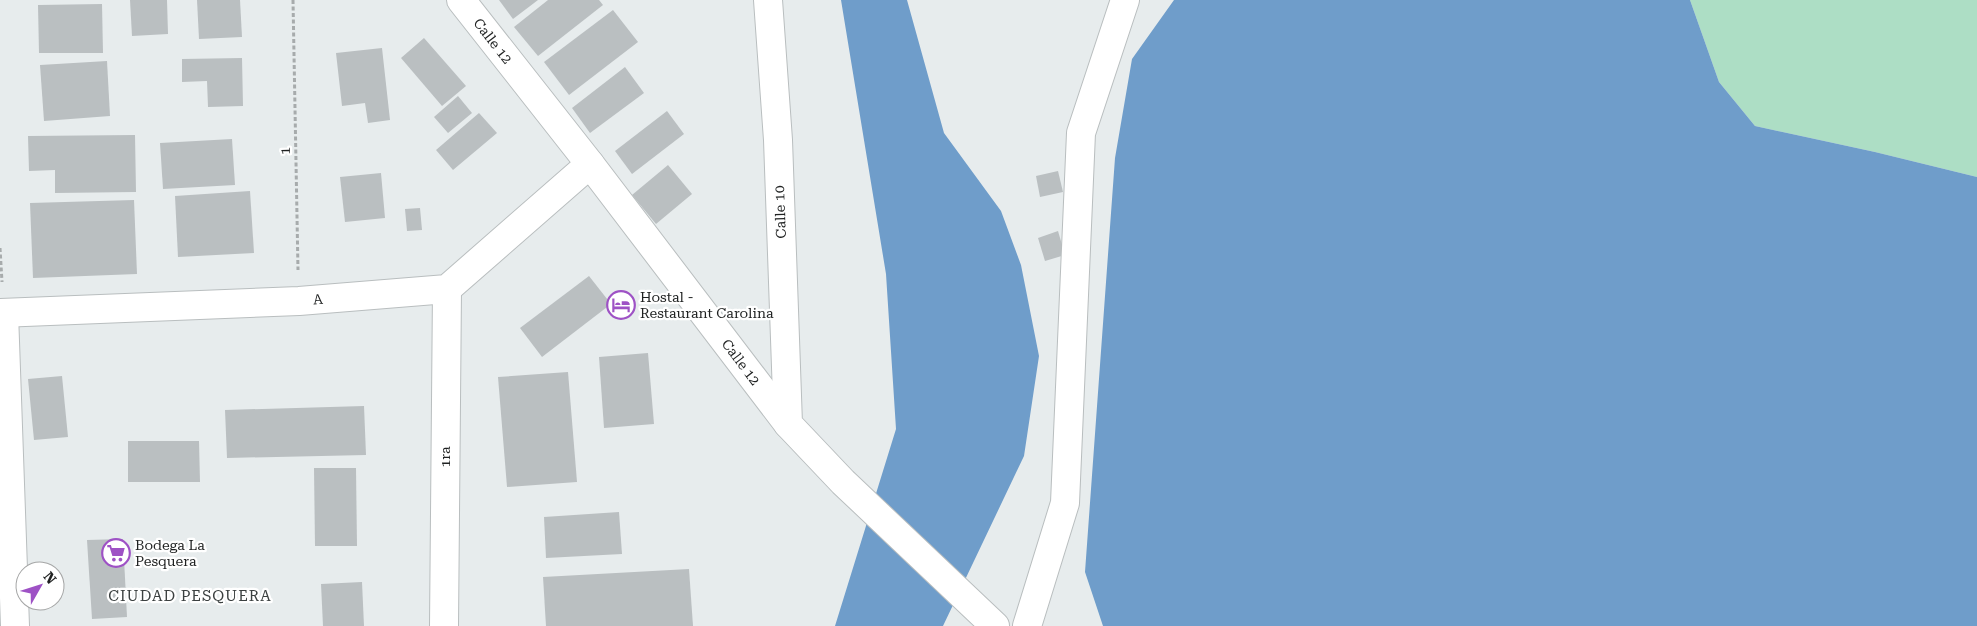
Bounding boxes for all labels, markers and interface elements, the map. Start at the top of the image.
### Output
street label: Calle 12 [470,15,516,67]
street label: 1 [277,147,293,155]
street label: Calle 10 [771,185,789,239]
place label: Hostal - Restaurant Carolina [640,289,774,321]
hotel icon: Hostal - Restaurant Carolina [606,290,636,320]
street label: A [312,291,324,307]
street label: Calle 12 [719,336,763,388]
street label: 1ra [437,446,453,468]
place label: Bodega La Pesquera [135,537,205,569]
supermarket icon: Bodega La Pesquera [101,538,131,568]
north arrow [15,561,65,611]
text: N [40,569,60,587]
district label: CIUDAD PESQUERA [108,587,272,605]

